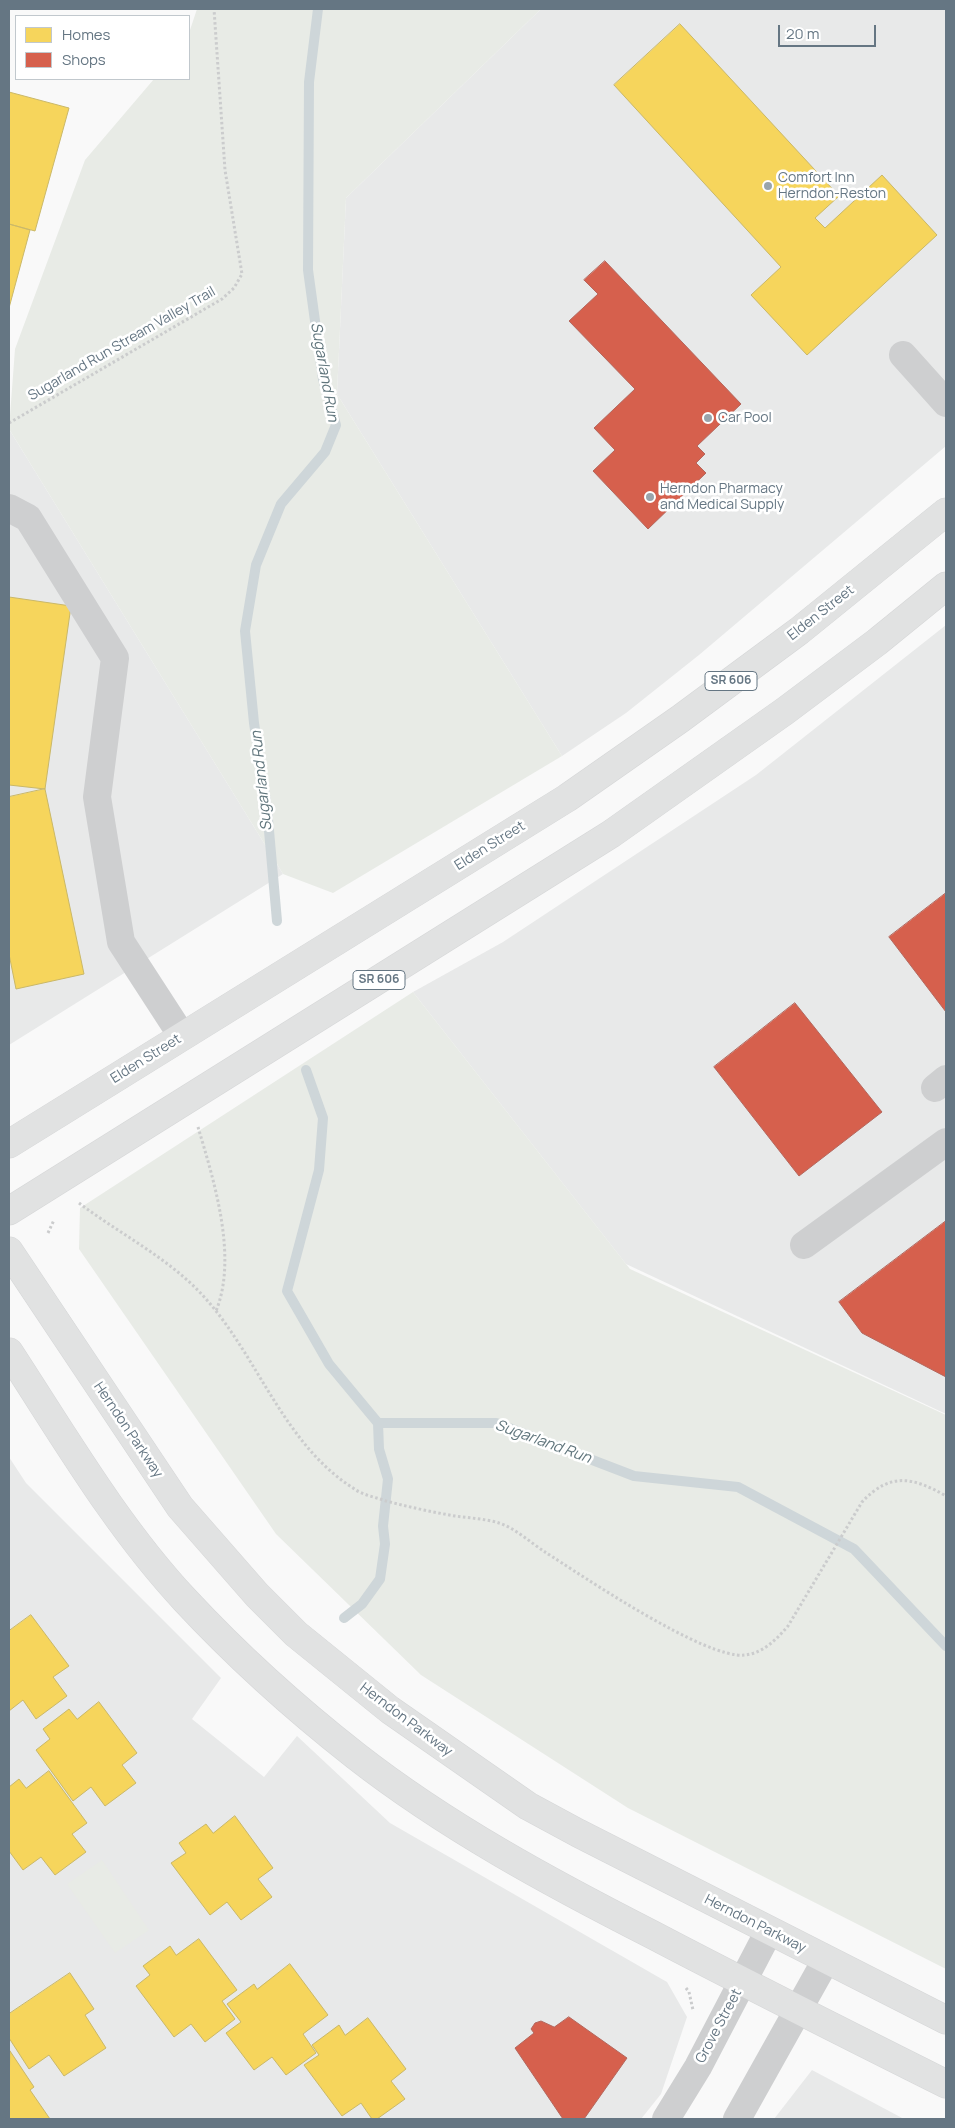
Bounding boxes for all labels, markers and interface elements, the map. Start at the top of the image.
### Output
legend [15,15,190,80]
scale bar [780,15,878,47]
text: 20 m [786,23,819,44]
text: Homes [62,24,110,45]
text: Shops [62,49,106,70]
place label: Comfort Inn Herndon-Reston [778,170,886,202]
marker: Comfort Inn Herndon-Reston [762,180,774,192]
street label: Sugarland Run Stream Valley Trail [25,283,219,405]
water label: Sugarland Run [306,321,342,423]
place label: Car Pool [718,410,772,426]
marker: Car Pool [702,412,714,424]
place label: Herndon Pharmacy and Medical Supply [660,481,784,514]
marker: Herndon Pharmacy and Medical Supply [644,491,656,503]
street label: Elden Street [784,582,858,644]
road number: SR 606 [705,671,757,690]
water label: Sugarland Run [248,730,276,832]
street label: Elden Street [452,818,528,874]
road number: SR 606 [353,970,405,990]
street label: Elden Street [108,1031,184,1087]
street label: Herndon Parkway [90,1379,166,1481]
water label: Sugarland Run [493,1416,593,1468]
street label: Herndon Parkway [356,1680,456,1760]
street label: Herndon Parkway [701,1891,809,1957]
street label: Grove Street [692,1986,746,2066]

